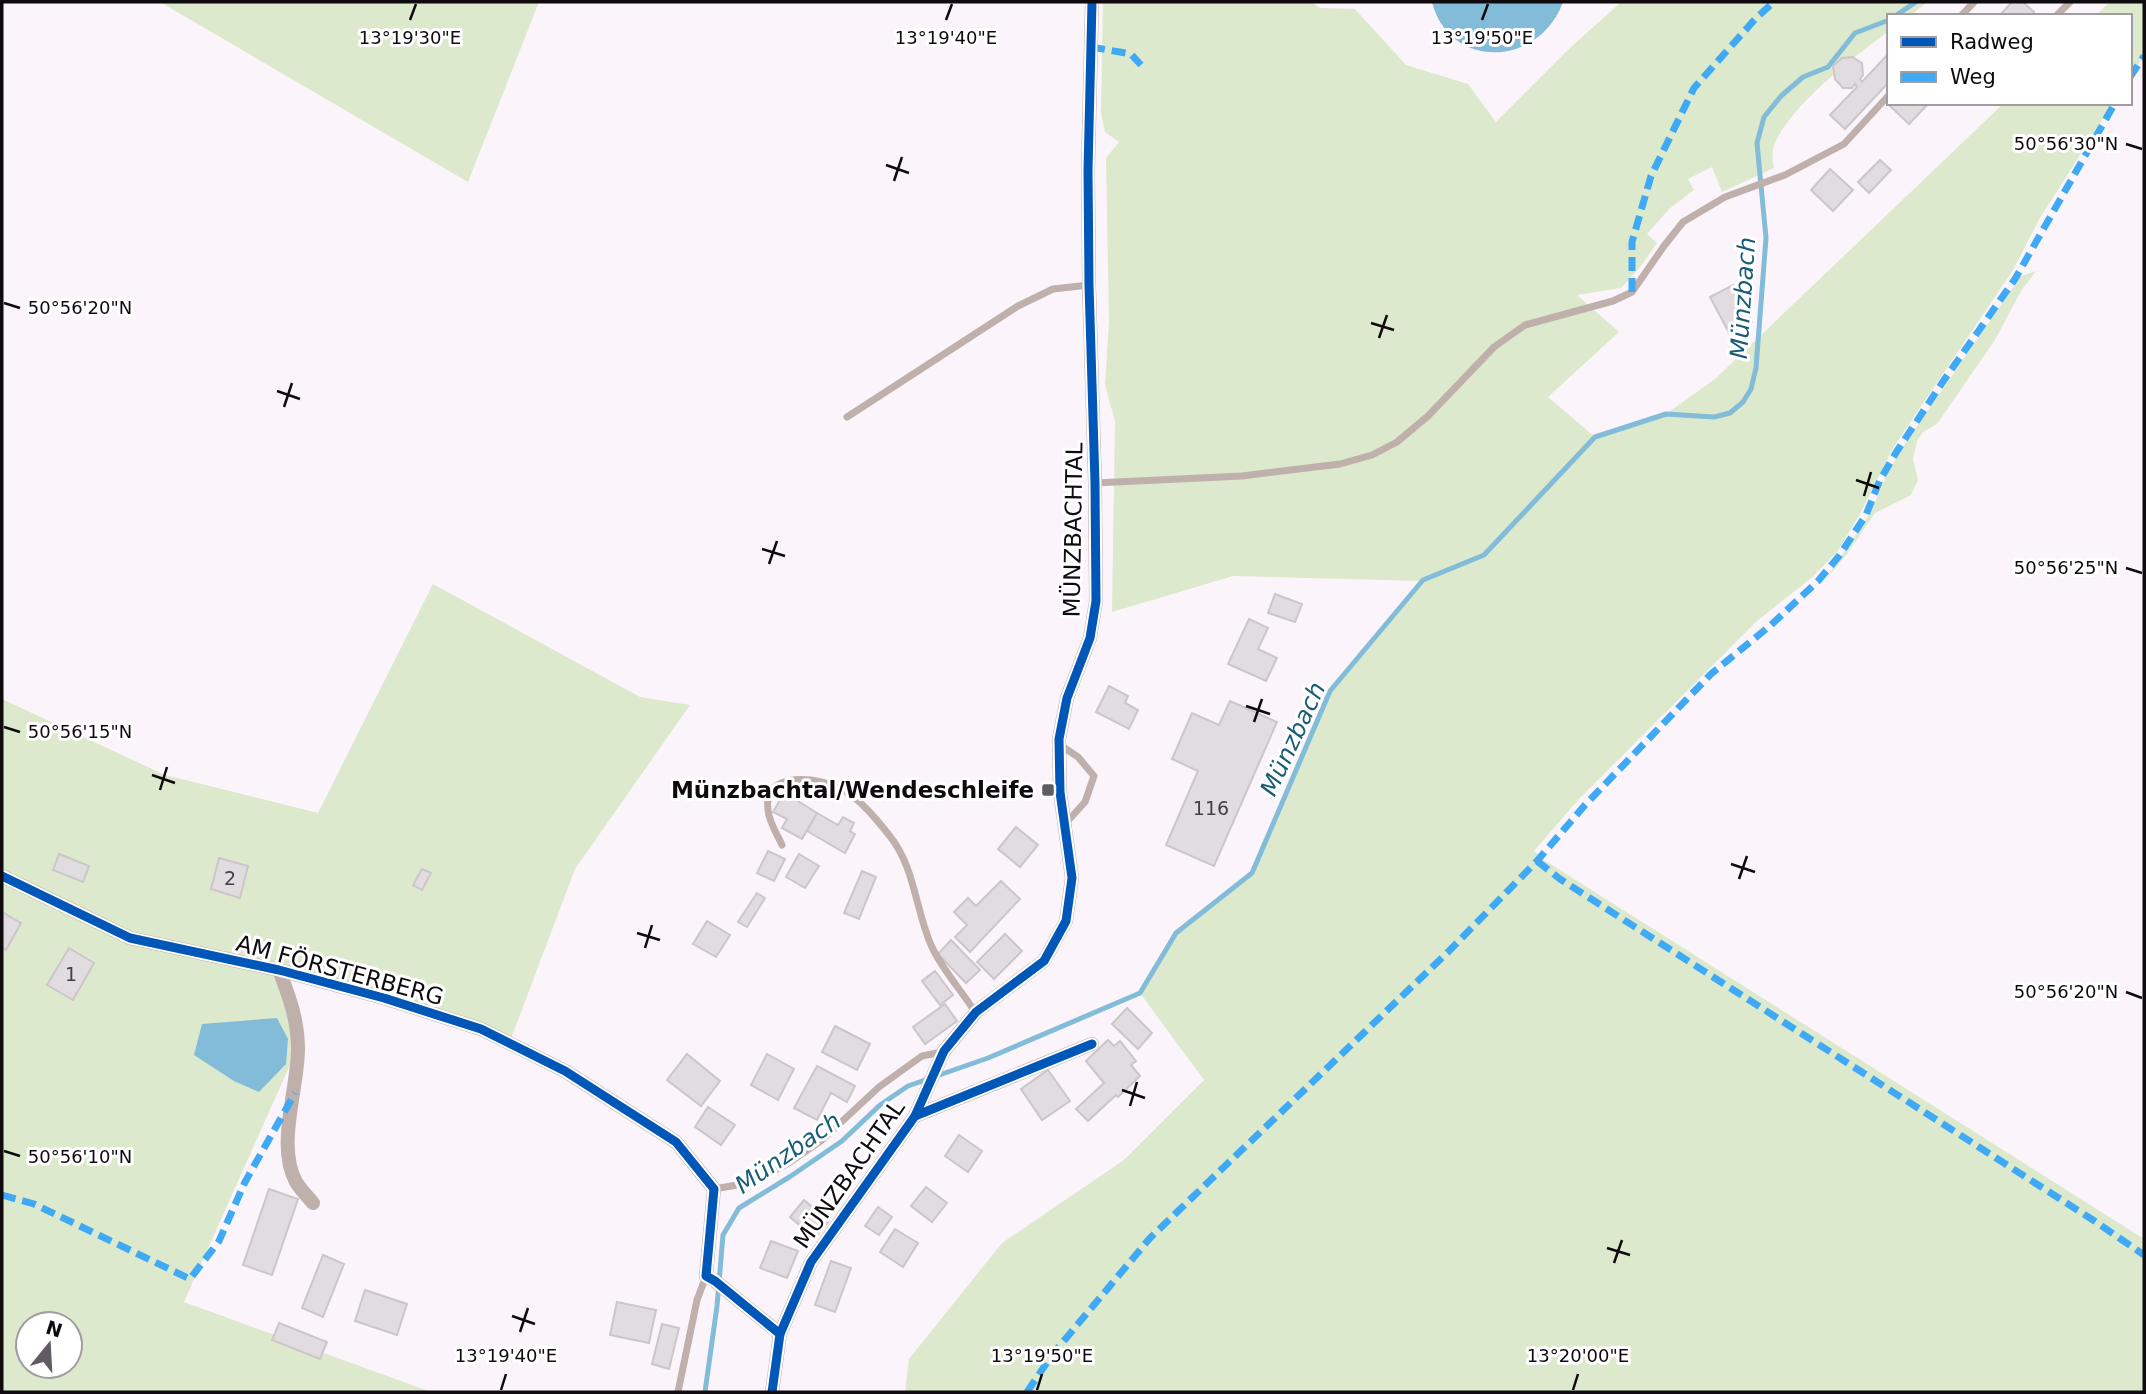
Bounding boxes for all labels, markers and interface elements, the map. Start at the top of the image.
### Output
legend [1887,14,2132,105]
text: 13°19'30"E [359,27,461,48]
text: 13°19'40"E [895,27,997,48]
text: 13°19'50"E [1431,27,1533,48]
text: Radweg [1950,30,2034,54]
text: Weg [1950,65,1996,89]
text: 50°56'30"N [2014,133,2118,154]
water label: Münzbach [1725,236,1761,360]
text: 50°56'20"N [28,297,132,318]
street label: MÜNZBACHTAL [1057,442,1088,618]
text: 50°56'25"N [2014,557,2118,578]
water label: Münzbach [1255,678,1331,800]
text: 50°56'15"N [28,721,132,742]
place label: Münzbachtal/Wendeschleife [671,777,1034,803]
marker: Münzbachtal/Wendeschleife [1040,782,1056,798]
house number: 116 [1193,797,1229,819]
house number: 2 [224,867,236,889]
street label: AM FÖRSTERBERG [234,929,447,1010]
house number: 1 [65,963,77,985]
text: 50°56'20"N [2014,981,2118,1002]
street label: MÜNZBACHTAL [787,1094,910,1253]
water label: Münzbach [730,1107,846,1199]
text: 50°56'10"N [28,1146,132,1167]
north arrow [14,1310,84,1380]
text: N [43,1316,65,1342]
text: 13°19'40"E [455,1345,557,1366]
text: 13°19'50"E [991,1345,1093,1366]
text: 13°20'00"E [1527,1345,1629,1366]

